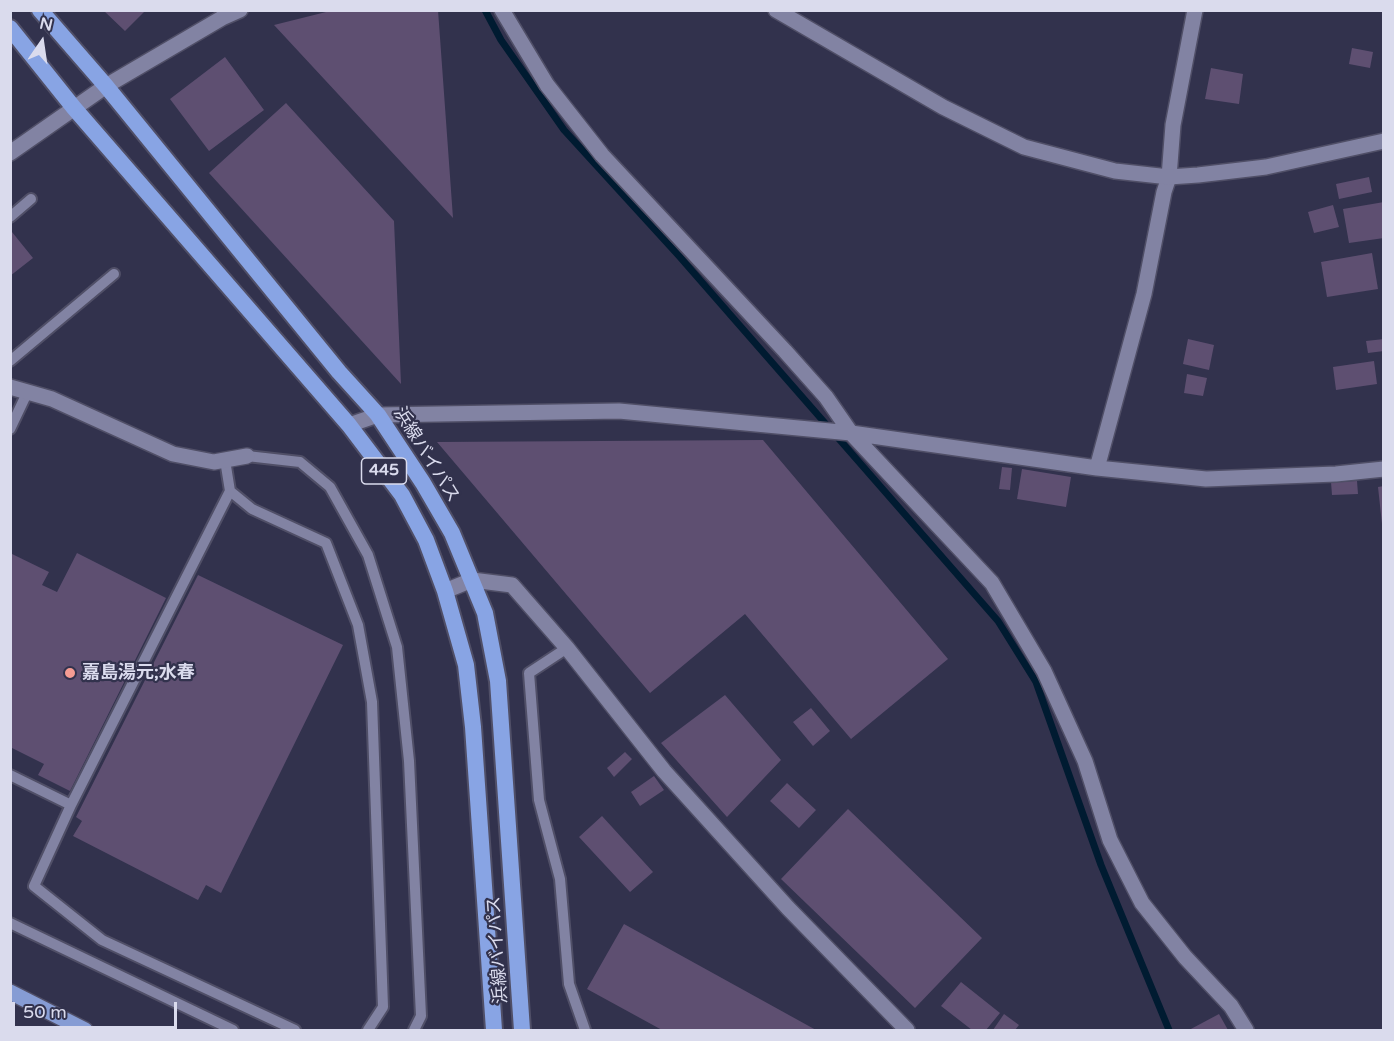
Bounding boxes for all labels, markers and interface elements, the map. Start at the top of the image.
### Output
north arrow [12,12,72,72]
text: N [38,13,55,36]
street label: 浜線バイパス [388,403,464,507]
road number: 445 [362,458,406,484]
place label: 嘉島湯元;水春 [82,662,195,684]
marker: 嘉島湯元;水春 [63,666,77,680]
street label: 浜線バイパス [483,895,513,1005]
scale bar [15,990,180,1028]
text: 50 m [23,1001,67,1023]

